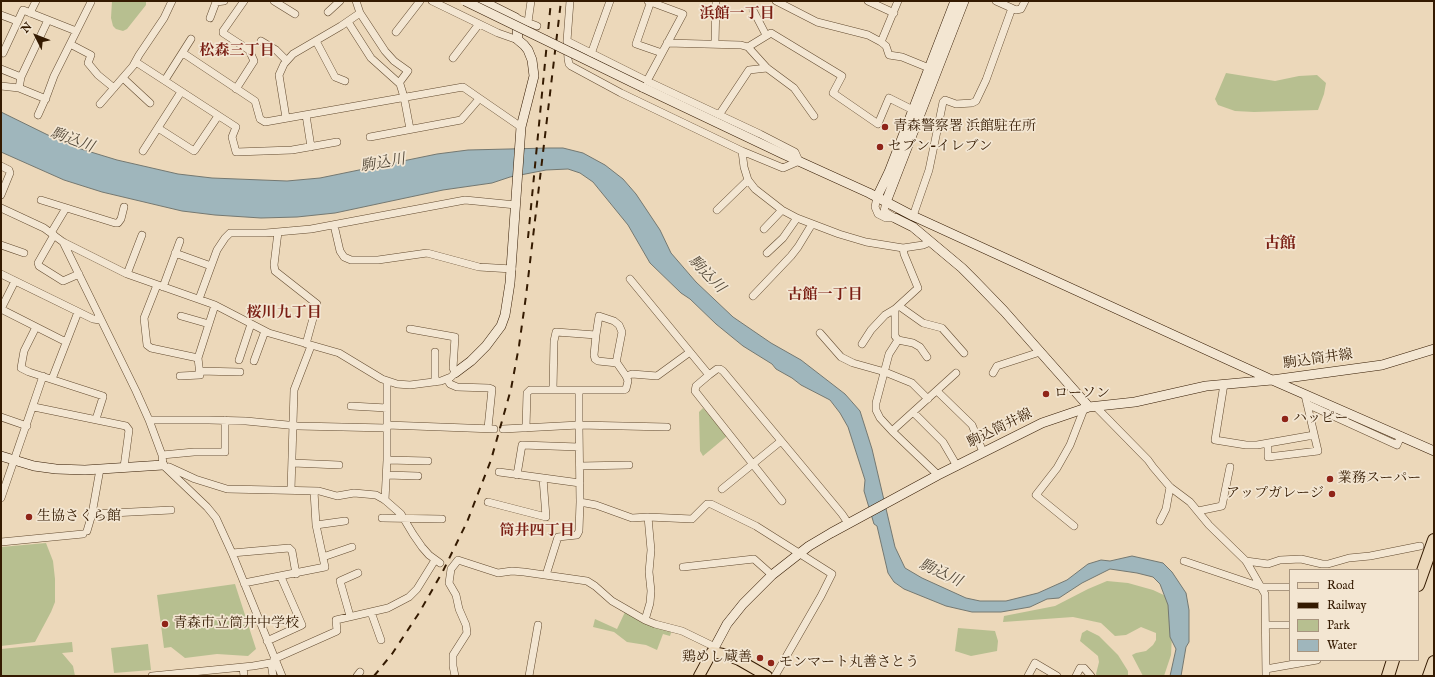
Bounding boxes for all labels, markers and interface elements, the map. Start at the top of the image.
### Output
district label: 浜館一丁目 [700,6,774,24]
north arrow [16,16,56,56]
text: N [19,20,35,36]
district label: 松森三丁目 [200,43,274,61]
place label: 青森警察署 浜館駐在所 [893,119,1036,135]
marker: 青森警察署 浜館駐在所 [880,122,890,132]
water label: 駒込川 [48,125,96,157]
place label: セブン-イレブン [888,139,993,155]
marker: セブン-イレブン [875,142,885,152]
water label: 駒込川 [359,151,407,177]
district label: 古館 [1264,235,1296,255]
water label: 駒込川 [684,253,728,297]
district label: 古館一丁目 [788,287,862,305]
district label: 桜川九丁目 [247,305,321,323]
street label: 駒込筒井線 [1282,347,1354,373]
place label: ローソン [1054,386,1110,402]
marker: ローソン [1041,389,1051,399]
street label: 駒込筒井線 [965,406,1035,452]
place label: ハッピー [1293,411,1348,427]
marker: ハッピー [1280,414,1290,424]
place label: 業務スーパー [1338,471,1421,487]
marker: 業務スーパー [1325,474,1335,484]
place label: アップガレージ [1226,486,1324,502]
marker: アップガレージ [1327,489,1337,499]
place label: 生協さくら館 [37,509,121,525]
marker: 生協さくら館 [24,512,34,522]
district label: 筒井四丁目 [500,523,574,541]
water label: 駒込川 [916,556,964,592]
legend [1289,569,1419,661]
text: Road [1327,578,1354,593]
text: Railway [1327,598,1366,613]
place label: 青森市立筒井中学校 [173,616,299,632]
text: Park [1327,618,1350,633]
marker: 青森市立筒井中学校 [160,619,170,629]
text: Water [1327,638,1357,653]
place label: 鶏めし蔵善 [682,650,752,666]
marker: 鶏めし蔵善 [755,653,765,663]
place label: モンマート丸善さとう [779,655,919,671]
marker: モンマート丸善さとう [766,658,776,668]

